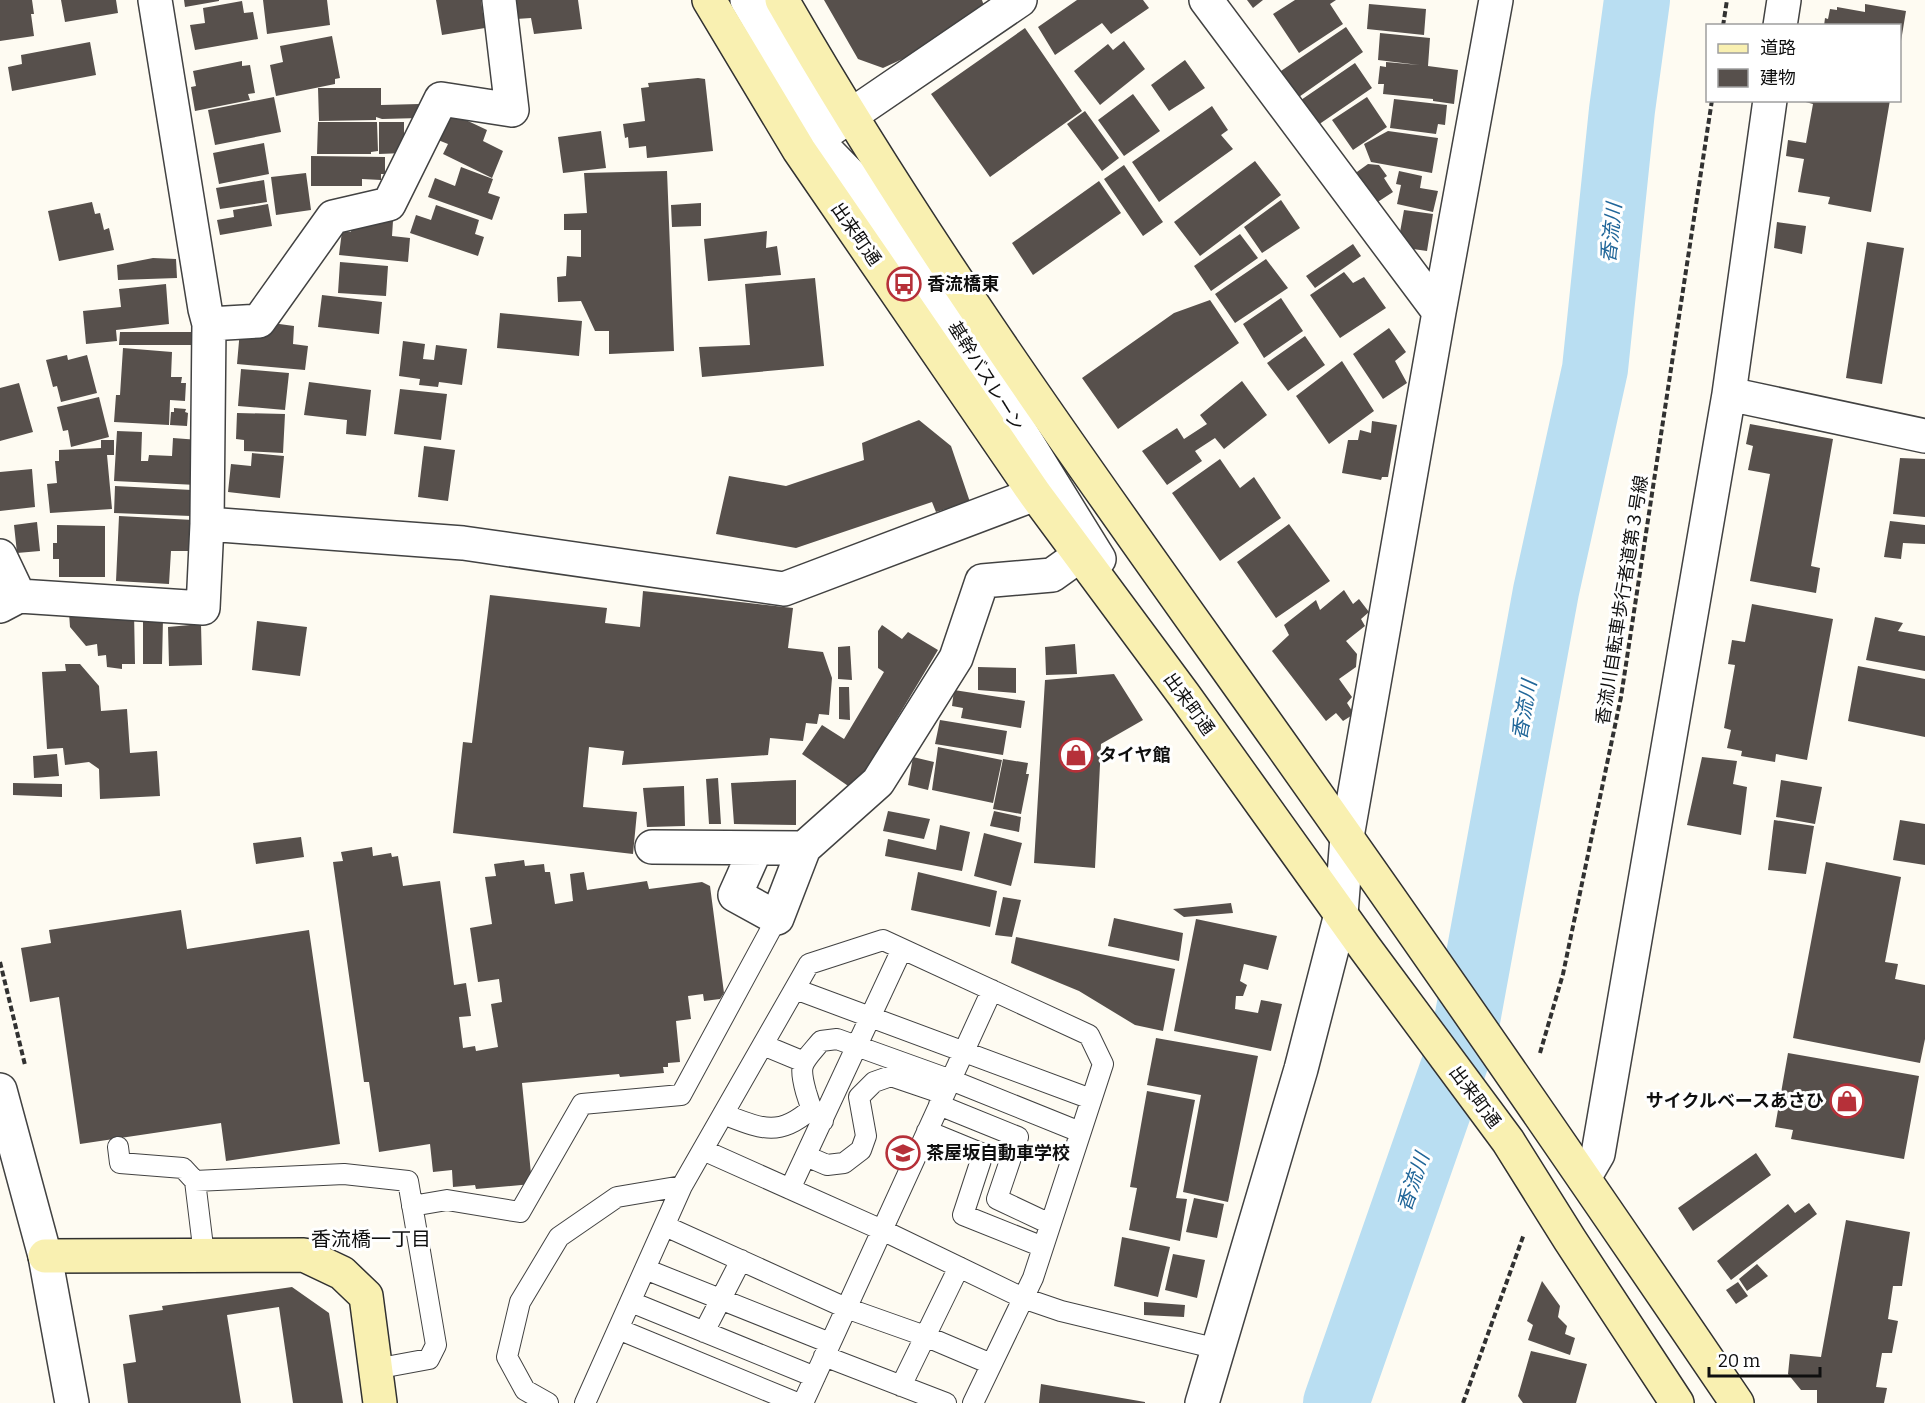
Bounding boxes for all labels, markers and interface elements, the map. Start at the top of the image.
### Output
legend [1706,24,1901,102]
text: 道路 [1760,37,1796,59]
text: 建物 [1760,67,1796,89]
street label: 出来町通 [826,198,886,270]
water label: 香流川 [1596,200,1626,264]
bus stop icon: 香流橋東 [886,266,922,302]
place label: 香流橋東 [927,273,999,295]
street label: 基幹バスレーン [944,317,1028,435]
street label: 香流川自転車歩行者道第３号線 [1591,474,1653,726]
street label: 出来町通 [1159,668,1219,740]
water label: 香流川 [1507,676,1541,742]
shop icon: タイヤ館 [1058,737,1094,773]
place label: タイヤ館 [1099,744,1170,766]
street label: 出来町通 [1445,1062,1505,1132]
shop icon: サイクルベースあさひ [1829,1083,1865,1119]
place label: サイクルベースあさひ [1646,1090,1824,1112]
school or university icon: 茶屋坂自動車学校 [885,1135,921,1171]
place label: 茶屋坂自動車学校 [926,1142,1070,1164]
water label: 香流川 [1392,1148,1435,1214]
district label: 香流橋一丁目 [311,1227,431,1251]
scale bar [1709,1340,1820,1378]
text: 20 m [1718,1350,1760,1372]

